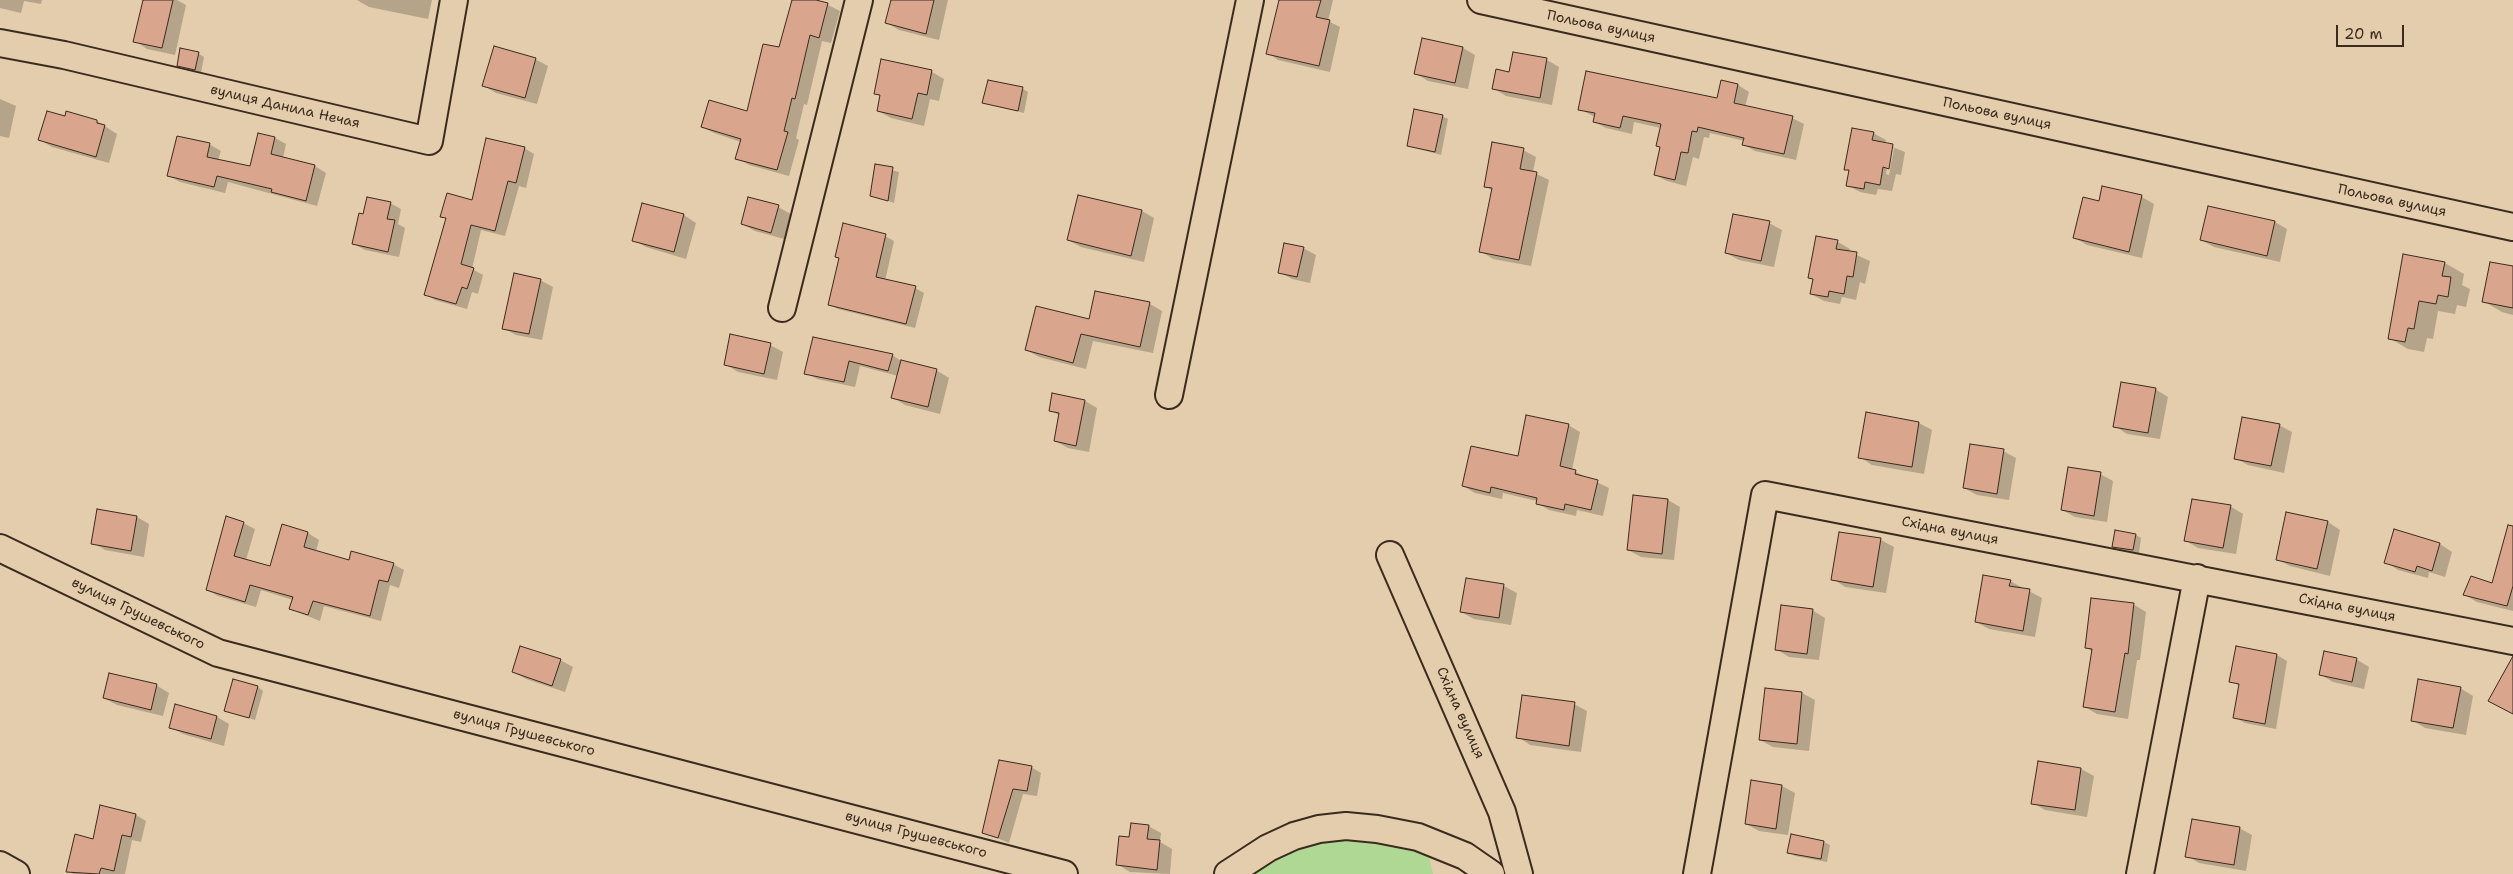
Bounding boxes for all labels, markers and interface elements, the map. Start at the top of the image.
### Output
street label: Польова вулиця [1545,7,1657,47]
scale bar [2338,15,2406,47]
text: 20 m [2344,24,2383,44]
street label: вулиця Данила Нечая [209,82,361,132]
street label: Польова вулиця [1941,94,2053,134]
street label: Польова вулиця [2336,181,2448,221]
street label: Східна вулиця [1900,513,2000,549]
street label: вулиця Грушевського [69,574,207,654]
street label: Східна вулиця [2297,590,2397,626]
street label: Східна вулиця [1432,665,1488,761]
street label: вулиця Грушевського [451,706,597,760]
street label: вулиця Грушевського [843,808,989,862]

